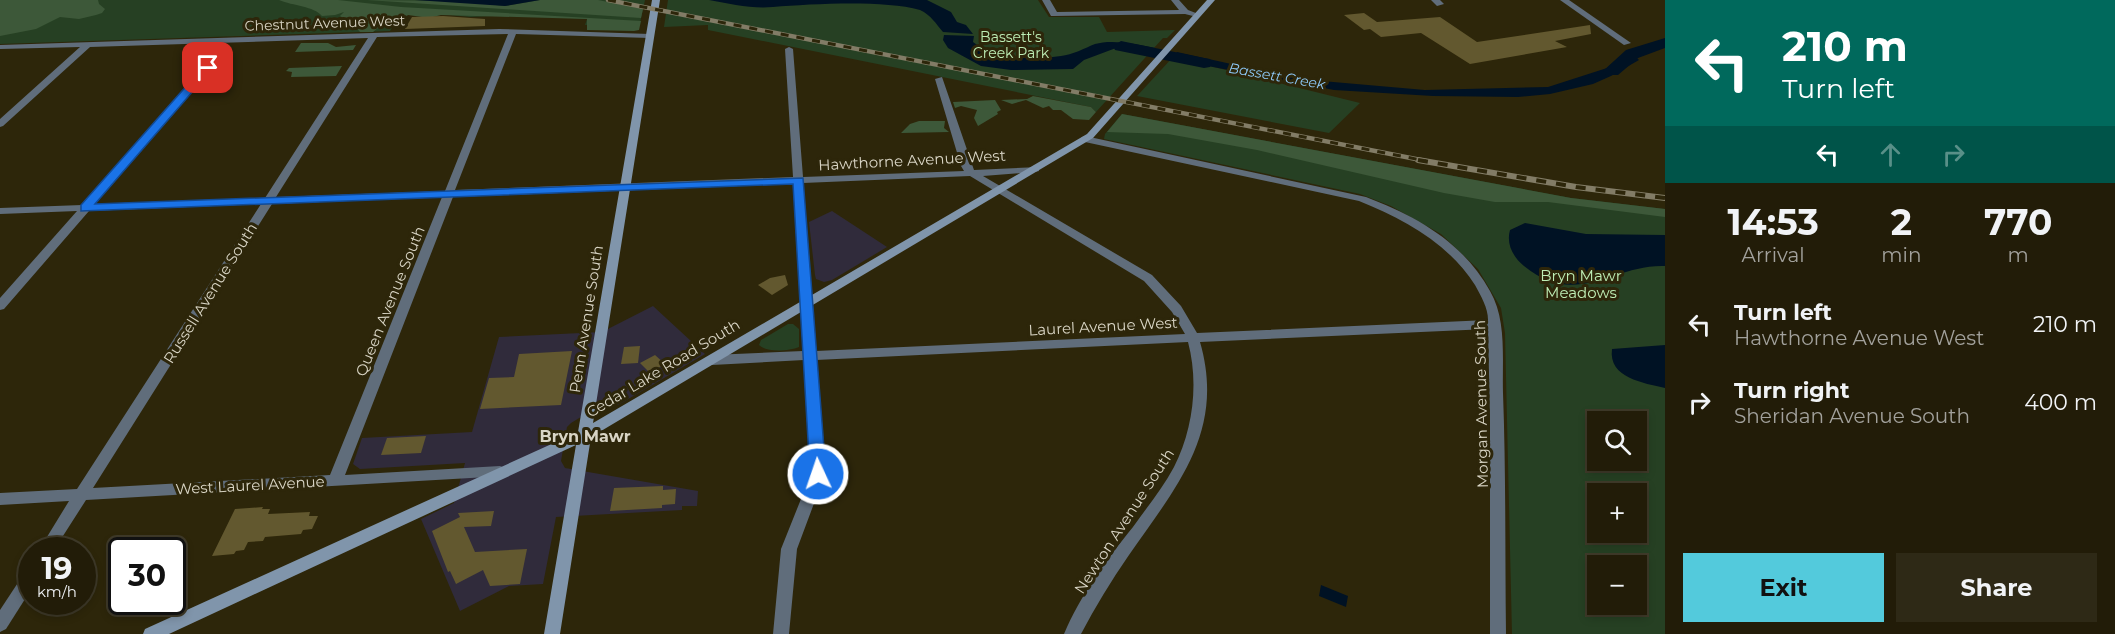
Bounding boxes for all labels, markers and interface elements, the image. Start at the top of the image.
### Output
street label: Chestnut Avenue West [244,11,406,35]
text: 210 m [1782,20,1908,72]
icon: left [1683,24,1761,102]
park label: Bassett's Creek Park [973,28,1050,62]
pin [182,42,233,93]
icon: arrive [191,51,224,84]
water label: Bassett Creek [1227,59,1327,93]
text: Turn left [1782,72,1895,105]
icon: left [1811,138,1844,171]
icon: ahead [1874,138,1907,171]
icon: right [1937,138,1970,171]
street label: Hawthorne Avenue West [818,146,1006,174]
text: 14:53 [1728,200,1819,244]
text: 2 [1891,200,1912,244]
text: 770 [1984,200,2052,244]
street label: Russell Avenue South [159,219,261,367]
street label: Queen Avenue South [351,223,429,379]
text: Arrival [1742,243,1805,267]
text: min [1881,243,1921,267]
text: m [2008,243,2029,267]
street label: Penn Avenue South [565,244,607,394]
park label: Bryn Mawr Meadows [1540,266,1622,302]
text: Turn left [1734,299,1832,326]
icon: left [1683,308,1716,341]
text: 210 m [2033,311,2097,338]
street label: Laurel Avenue West [1028,313,1178,339]
street label: Cedar Lake Road South [583,315,743,421]
street label: Morgan Avenue South [1470,320,1492,488]
text: Hawthorne Avenue West [1734,326,1984,350]
text: Turn right [1734,377,1849,404]
icon: right [1683,386,1716,419]
text: 400 m [2024,389,2097,416]
text: Sheridan Avenue South [1734,404,1970,428]
map controls [1587,411,1647,615]
button: search [1587,411,1647,471]
district label: Bryn Mawr [539,427,631,446]
position arrow [786,442,850,506]
street label: Newton Avenue South [1070,445,1178,597]
street label: West Laurel Avenue [175,472,325,498]
button: + [1587,483,1647,543]
speed limit sign: 30 [108,537,186,615]
text: 19 [42,550,72,587]
button: Exit [1683,553,1884,622]
button: Share [1896,553,2097,622]
button: − [1587,555,1647,615]
text: km/h [37,582,77,601]

